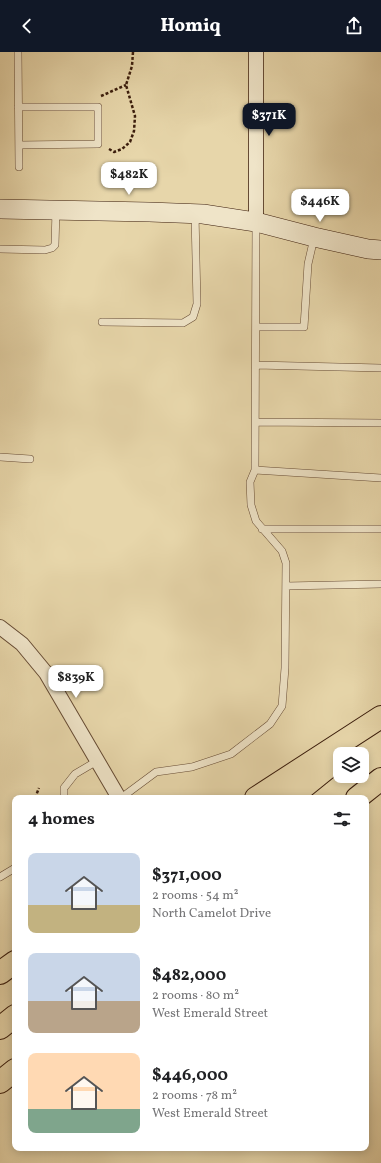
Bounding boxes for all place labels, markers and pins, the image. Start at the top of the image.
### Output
pin: $371K [241,103,297,137]
pin: $482K [101,162,157,196]
pin: $446K [292,189,348,223]
pin: $839K [48,665,104,699]

